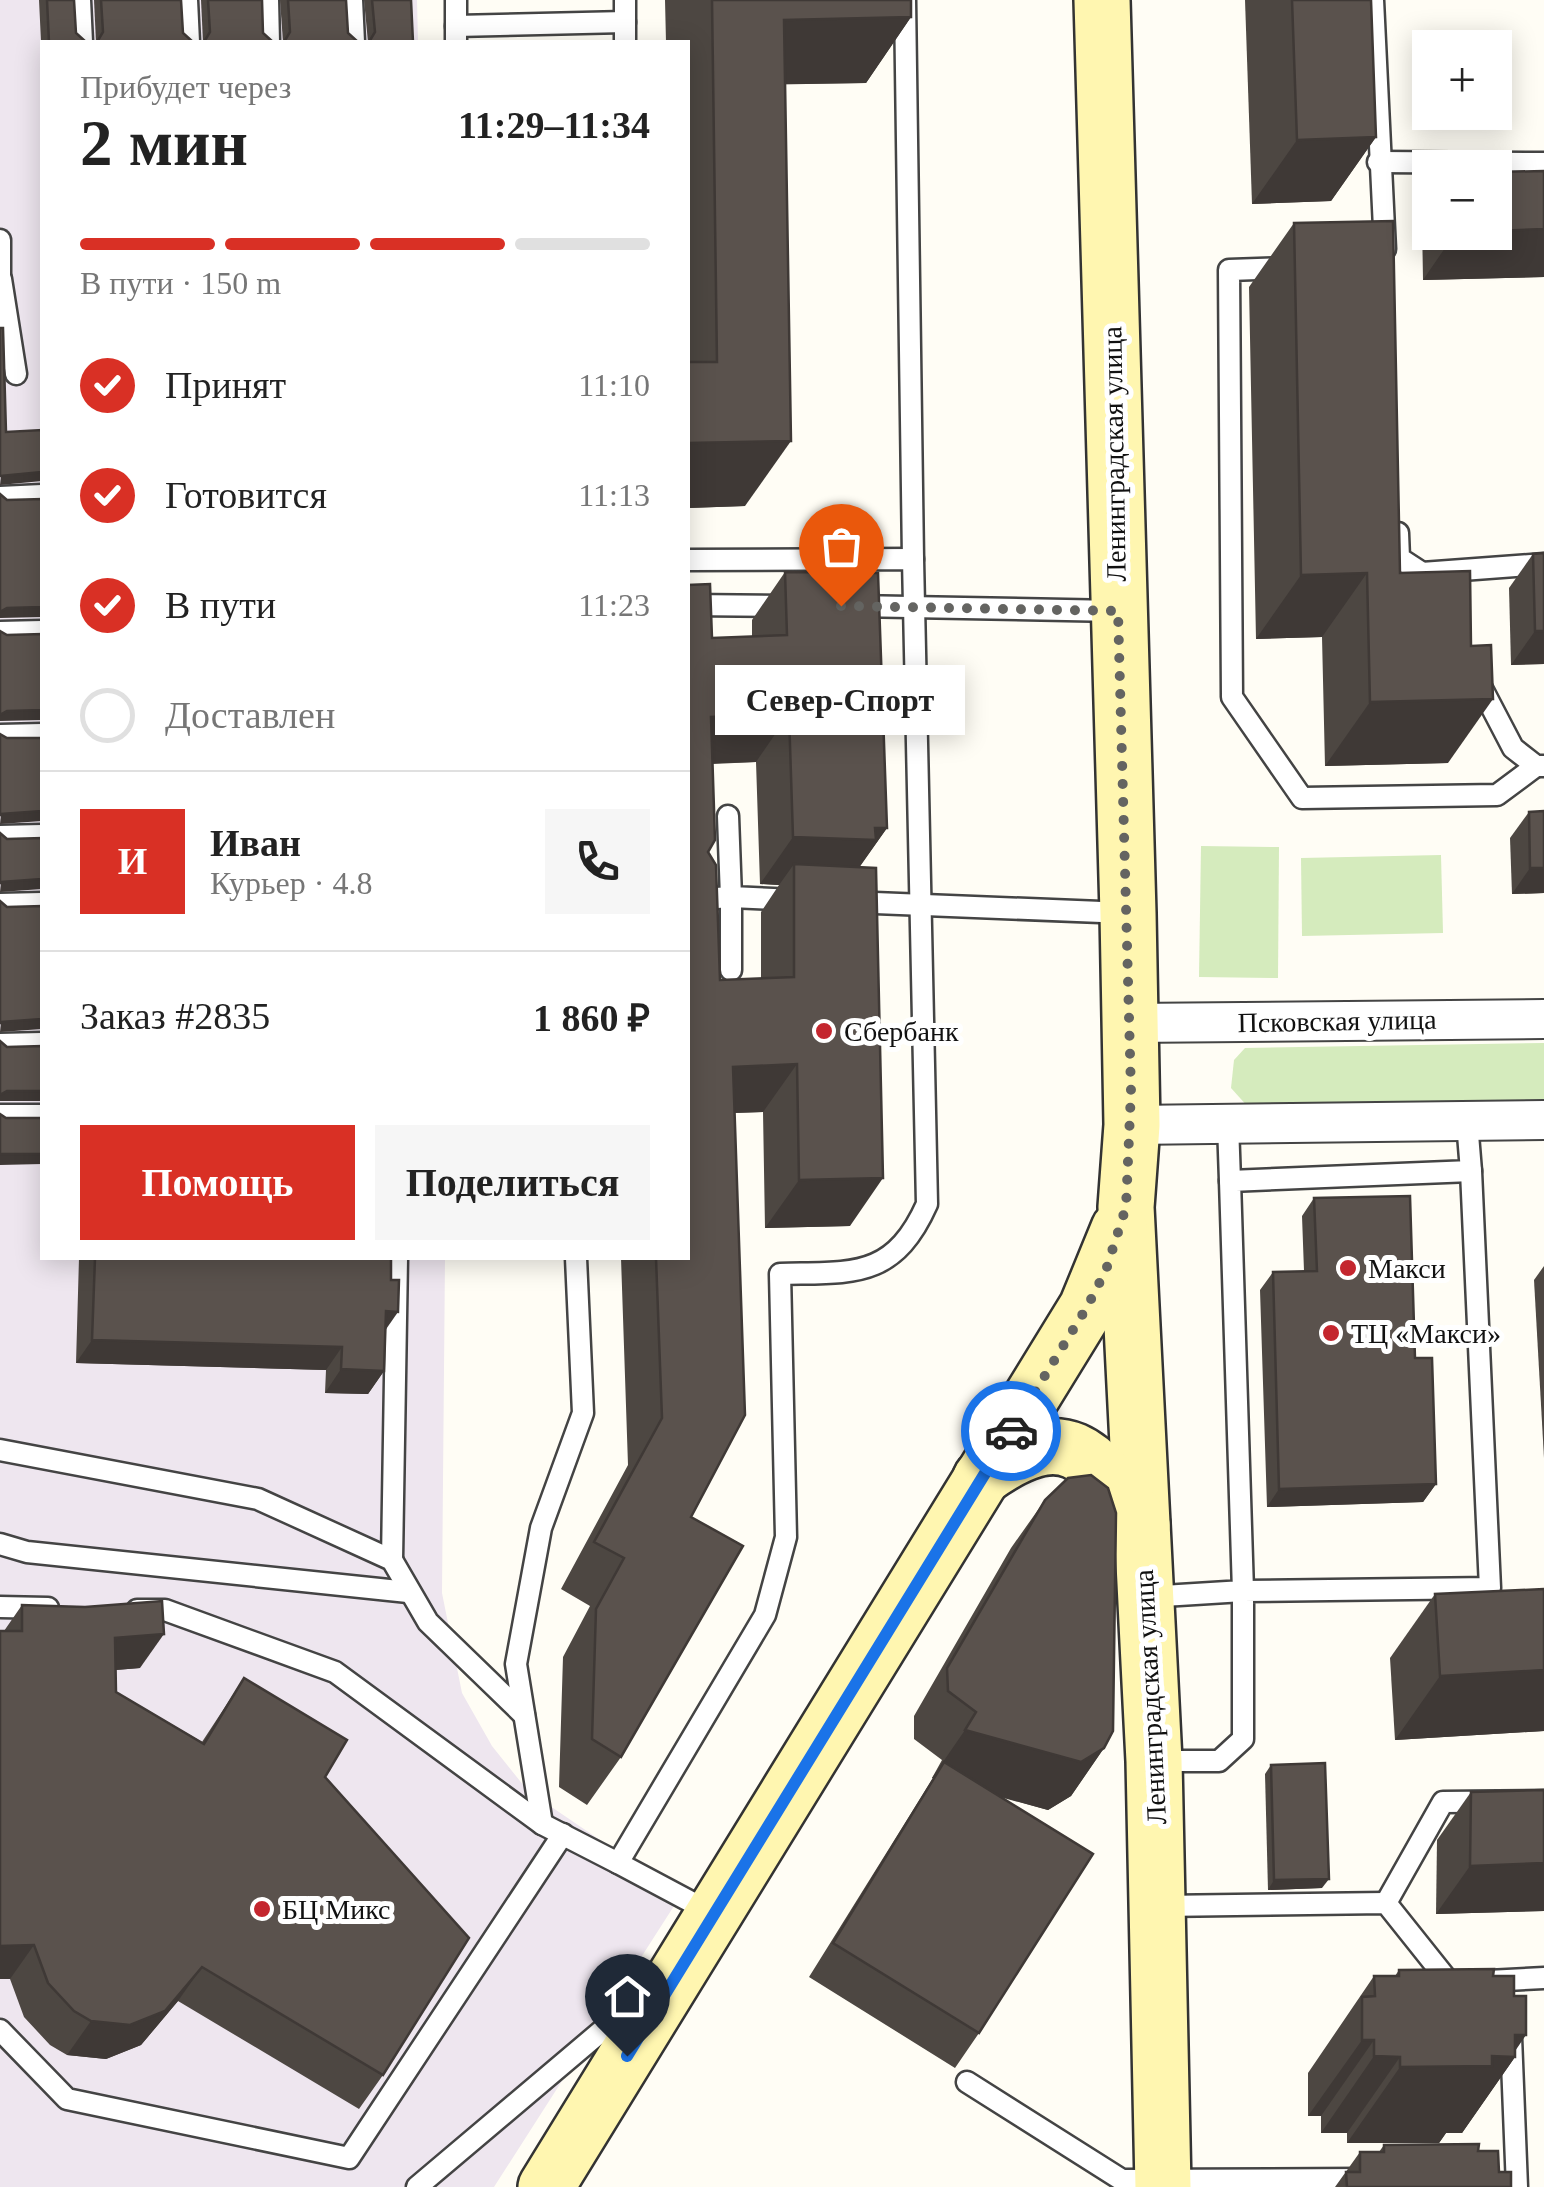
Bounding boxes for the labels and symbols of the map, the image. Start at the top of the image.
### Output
street label: Ленинградская улица [1096,325,1132,582]
pin [799,504,884,607]
callout: Север-Спорт [716,666,966,736]
street label: Псковская улица [1237,1004,1437,1038]
place label: Сбербанк [844,1016,959,1047]
marker: Сбербанк [813,1020,835,1042]
place label: Макси [1368,1253,1446,1284]
marker: Макси [1337,1257,1359,1279]
place label: ТЦ «Макси» [1351,1318,1501,1349]
marker: ТЦ «Макси» [1320,1322,1342,1344]
courier [961,1381,1061,1481]
street label: Ленинградская улица [1128,1568,1172,1825]
place label: БЦ Микс [282,1894,391,1925]
marker: БЦ Микс [251,1898,273,1920]
pin [585,1954,670,2057]

